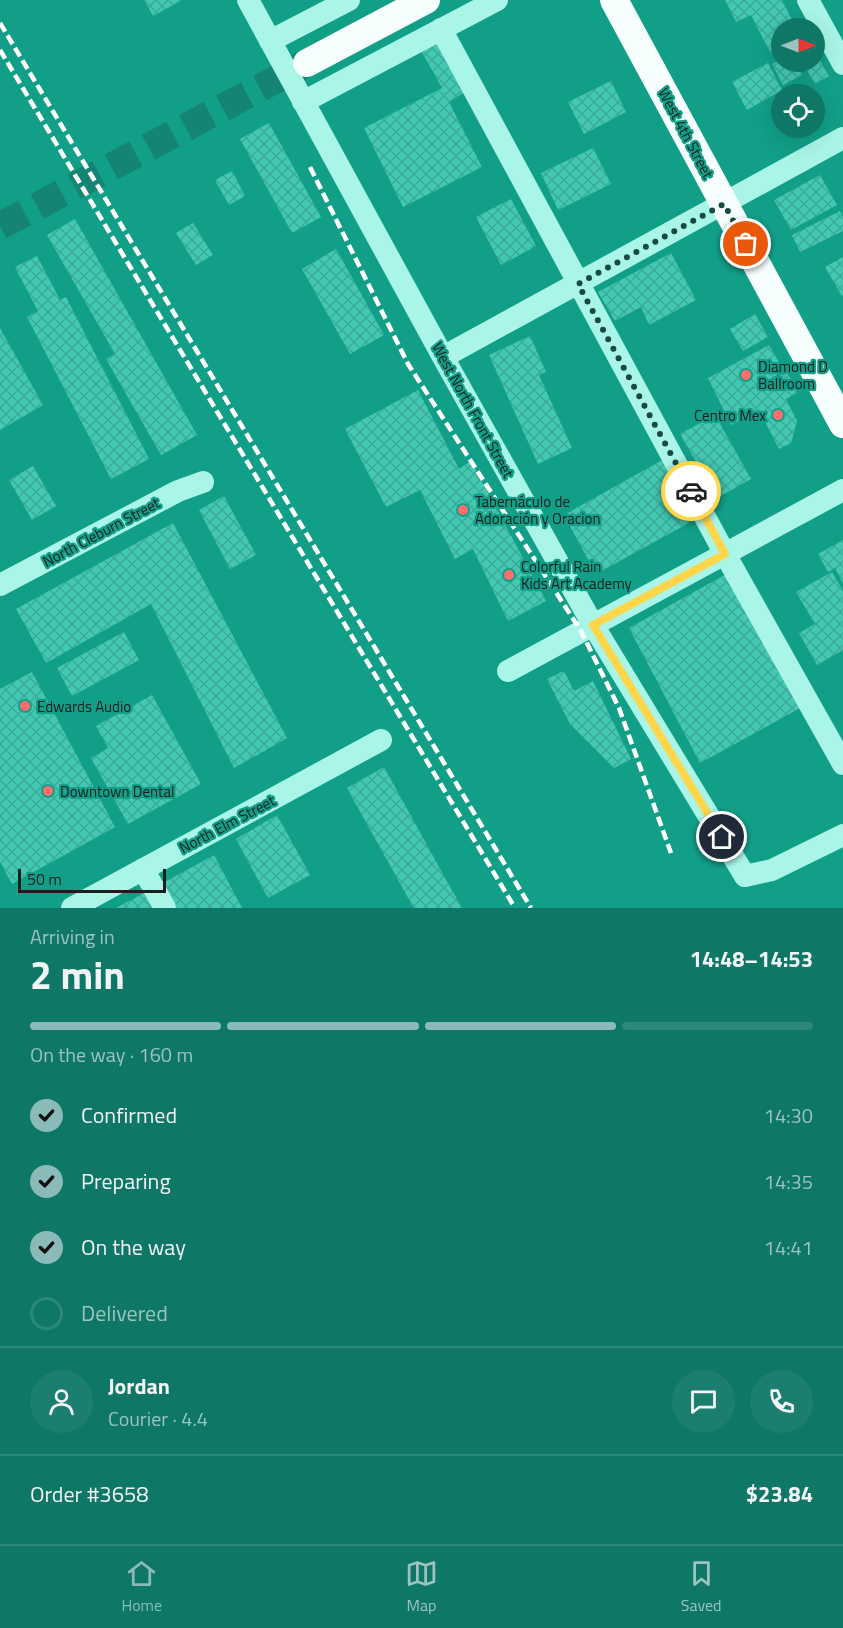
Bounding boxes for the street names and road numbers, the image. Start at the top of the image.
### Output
street label: West 4th Street [652,84,720,183]
street label: West North Front Street [426,338,520,483]
street label: North Cleburn Street [38,491,164,573]
street label: North Elm Street [175,789,280,859]

